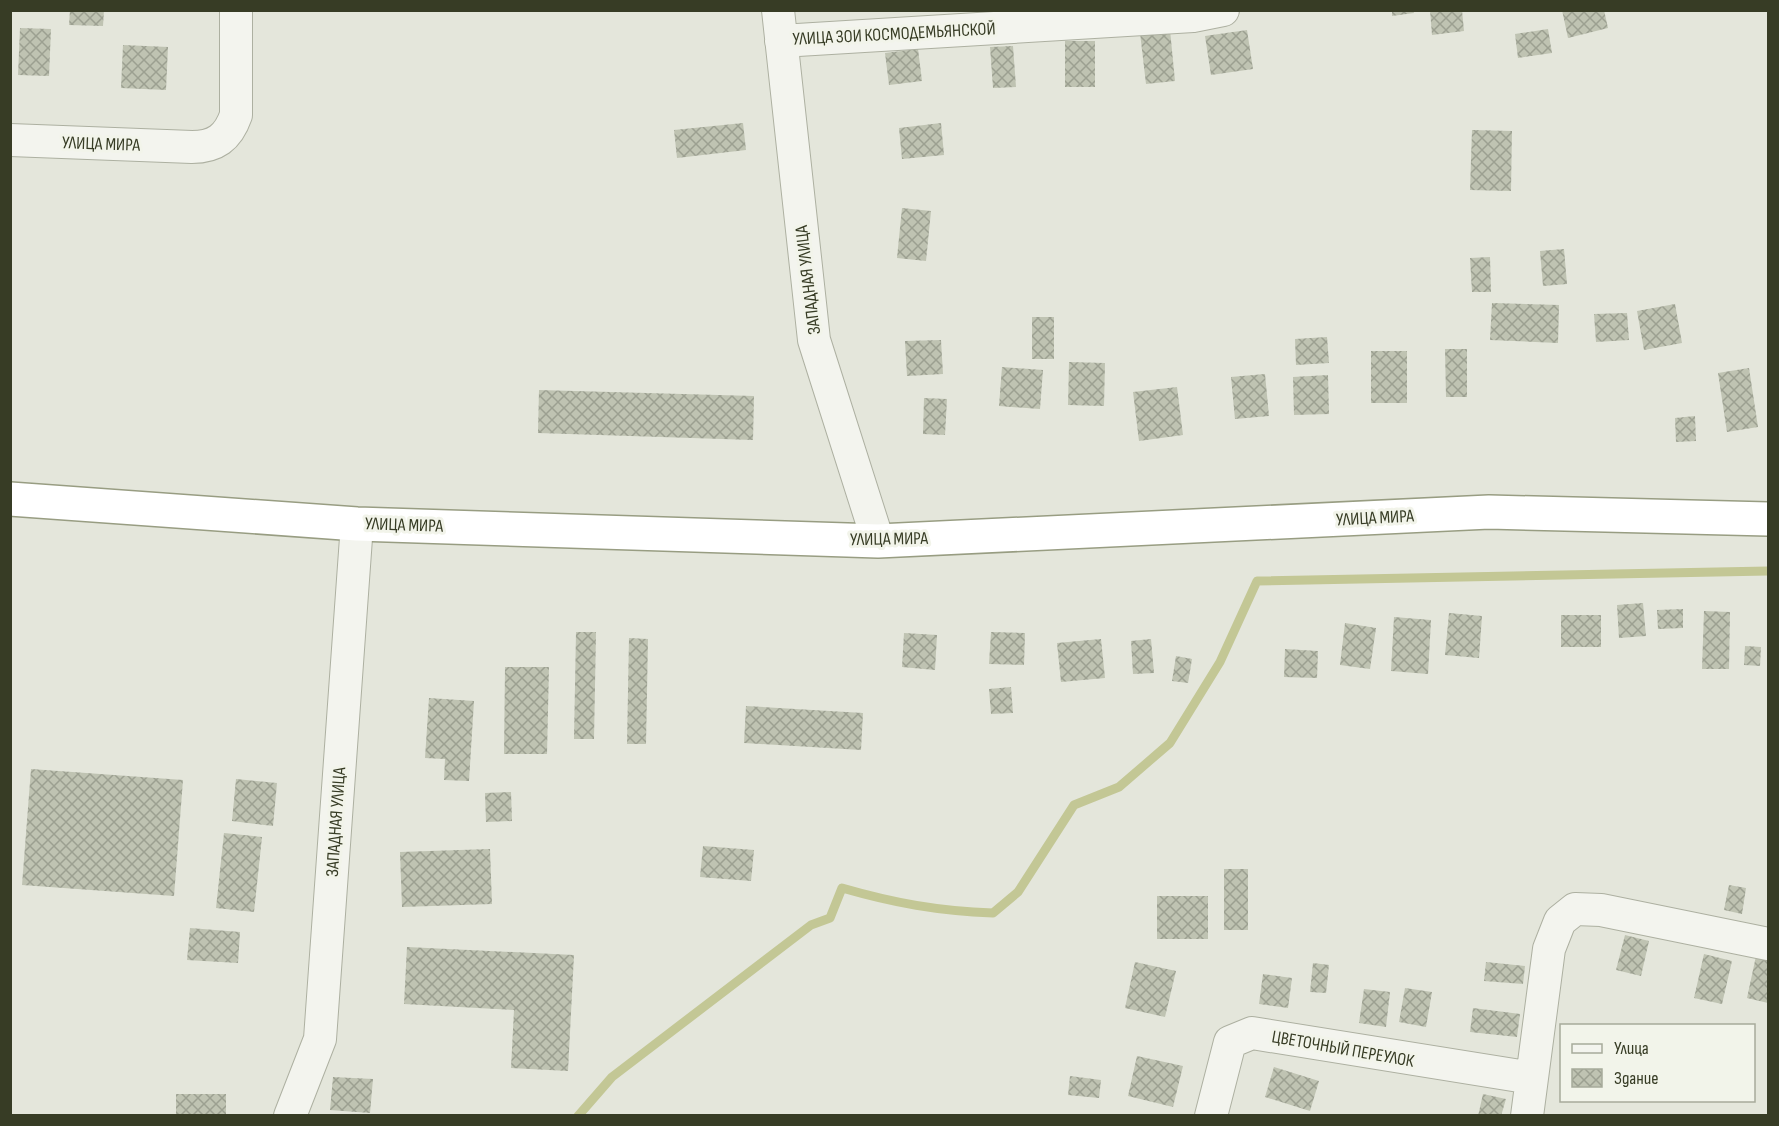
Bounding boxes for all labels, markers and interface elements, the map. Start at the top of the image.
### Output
street label: УЛИЦА ЗОИ КОСМОДЕМЬЯНСКОЙ [792,18,996,50]
street label: УЛИЦА МИРА [62,132,141,156]
street label: ЗАПАДНАЯ УЛИЦА [791,224,825,336]
street label: УЛИЦА МИРА [1335,505,1415,531]
street label: УЛИЦА МИРА [365,513,444,537]
street label: УЛИЦА МИРА [850,528,929,550]
street label: ЗАПАДНАЯ УЛИЦА [322,766,350,878]
legend [1560,1024,1755,1102]
street label: ЦВЕТОЧНЫЙ ПЕРЕУЛОК [1270,1026,1417,1072]
text: Улица [1614,1038,1649,1059]
text: Здание [1614,1068,1659,1089]

